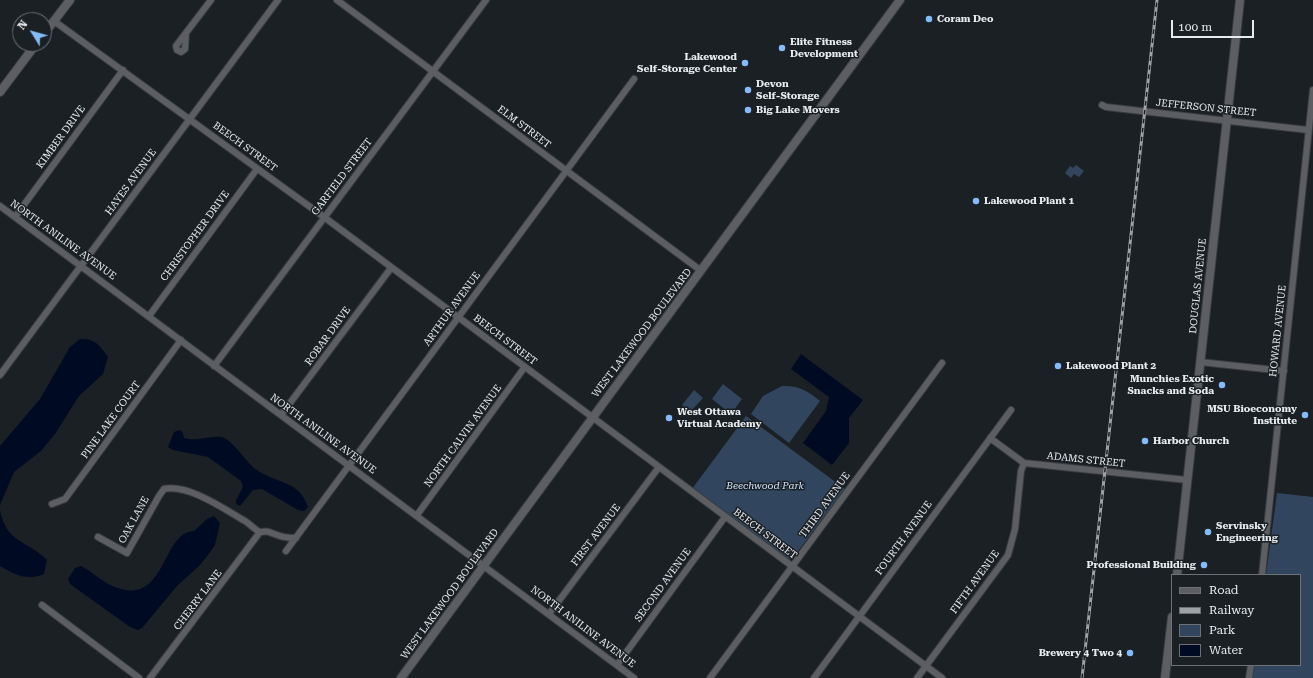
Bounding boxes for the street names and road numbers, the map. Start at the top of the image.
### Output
street label: JEFFERSON STREET [1155,97,1257,119]
street label: KIMBER DRIVE [34,103,88,171]
street label: ELM STREET [495,103,553,151]
street label: BEECH STREET [211,120,279,174]
street label: GARFIELD STREET [309,136,375,218]
street label: HAYES AVENUE [103,146,159,218]
street label: CHRISTOPHER DRIVE [158,188,232,284]
street label: NORTH ANILINE AVENUE [8,197,118,283]
street label: DOUGLAS AVENUE [1187,238,1209,334]
street label: WEST LAKEWOOD BOULEVARD [590,266,694,400]
street label: ARTHUR AVENUE [421,270,483,348]
street label: HOWARD AVENUE [1267,284,1289,378]
street label: ROBAR DRIVE [303,304,353,368]
street label: BEECH STREET [471,312,539,368]
street label: PINE LAKE COURT [79,379,143,461]
street label: NORTH CALVIN AVENUE [422,382,504,490]
street label: NORTH ANILINE AVENUE [268,391,378,477]
street label: ADAMS STREET [1046,450,1126,470]
street label: THIRD AVENUE [797,470,853,540]
street label: OAK LANE [116,494,152,546]
street label: FOURTH AVENUE [873,499,935,577]
street label: FIRST AVENUE [569,502,623,568]
street label: BEECH STREET [731,506,799,562]
street label: WEST LAKEWOOD BOULEVARD [399,526,501,662]
street label: SECOND AVENUE [632,546,694,624]
street label: FIFTH AVENUE [948,548,1002,616]
street label: CHERRY LANE [171,567,225,633]
street label: NORTH ANILINE AVENUE [528,584,638,670]

